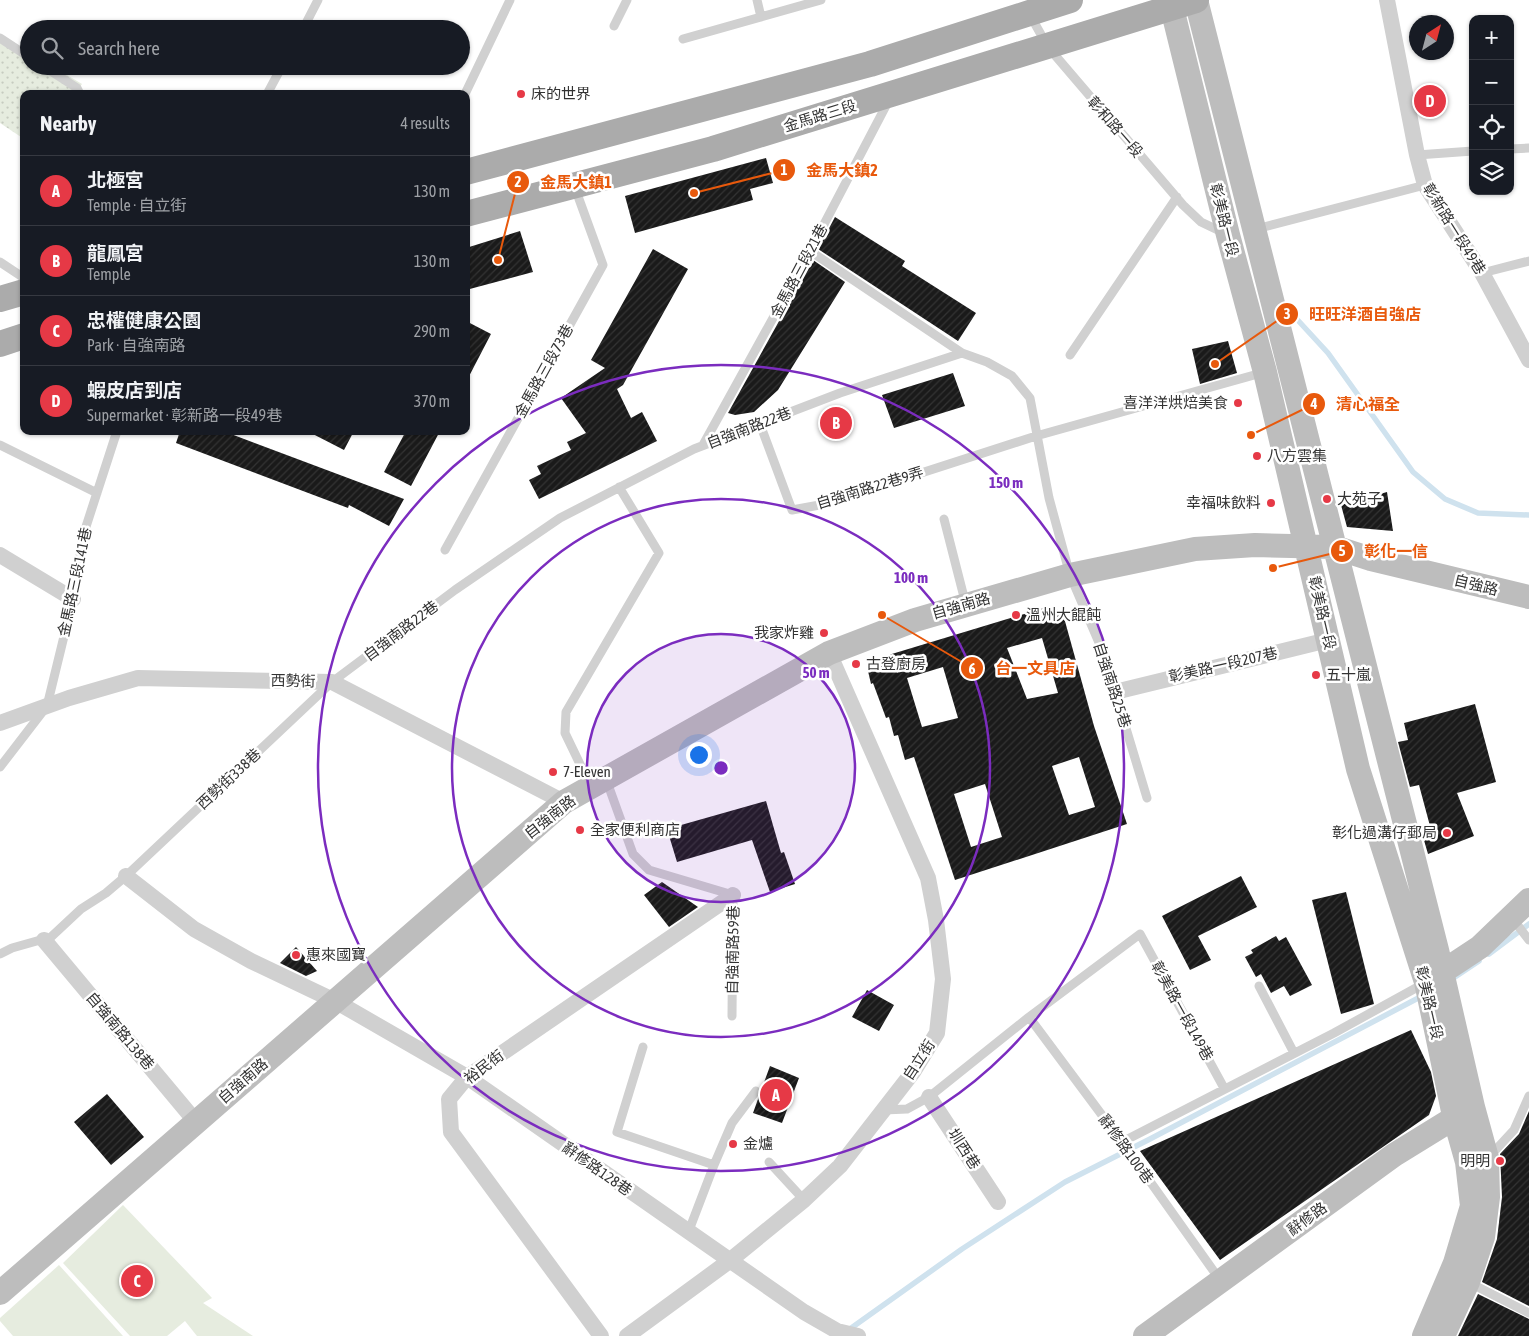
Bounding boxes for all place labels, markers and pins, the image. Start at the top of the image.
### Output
pin: D [1414,82,1446,120]
place label: 床的世界 [531,85,591,102]
marker: 床的世界 [515,88,527,100]
callout: 金馬大鎮2 [771,155,888,186]
callout: 金馬大鎮1 [505,167,622,198]
callout: 旺旺洋酒自強店 [1274,299,1431,330]
callout: 清心福全 [1301,389,1410,420]
place label: 喜洋洋烘焙美食 [1123,394,1228,411]
marker: 喜洋洋烘焙美食 [1232,397,1244,409]
pin: B [820,404,852,442]
place label: 八方雲集 [1267,447,1327,464]
marker: 八方雲集 [1251,450,1263,462]
place label: 大苑子 [1337,490,1382,507]
marker: 大苑子 [1321,493,1333,505]
place label: 幸福味飲料 [1186,494,1261,511]
marker: 幸福味飲料 [1265,497,1277,509]
callout: 彰化一信 [1329,536,1438,567]
place label: 溫州大餛飩 [1026,606,1101,623]
marker: 溫州大餛飩 [1010,609,1022,621]
place label: 我家炸雞 [754,624,814,641]
marker: 我家炸雞 [818,627,830,639]
callout: 台一文具店 [960,653,1085,684]
place label: 古登廚房 [866,655,926,672]
marker: 古登廚房 [850,658,862,670]
place label: 五十嵐 [1326,666,1371,683]
marker: 五十嵐 [1310,669,1322,681]
centre of rings [712,759,730,777]
place label: 7-Eleven [563,763,611,780]
marker: 7-Eleven [547,766,559,778]
place label: 全家便利商店 [590,821,680,838]
marker: 全家便利商店 [574,824,586,836]
place label: 彰化過溝仔郵局 [1332,824,1437,841]
marker: 彰化過溝仔郵局 [1441,827,1453,839]
place label: 惠來國寶 [306,946,366,963]
marker: 惠來國寶 [290,949,302,961]
pin: A [760,1076,792,1114]
place label: 金爐 [743,1135,773,1152]
marker: 金爐 [727,1138,739,1150]
place label: 明明 [1460,1152,1490,1169]
marker: 明明 [1494,1155,1506,1167]
pin: C [121,1262,153,1300]

